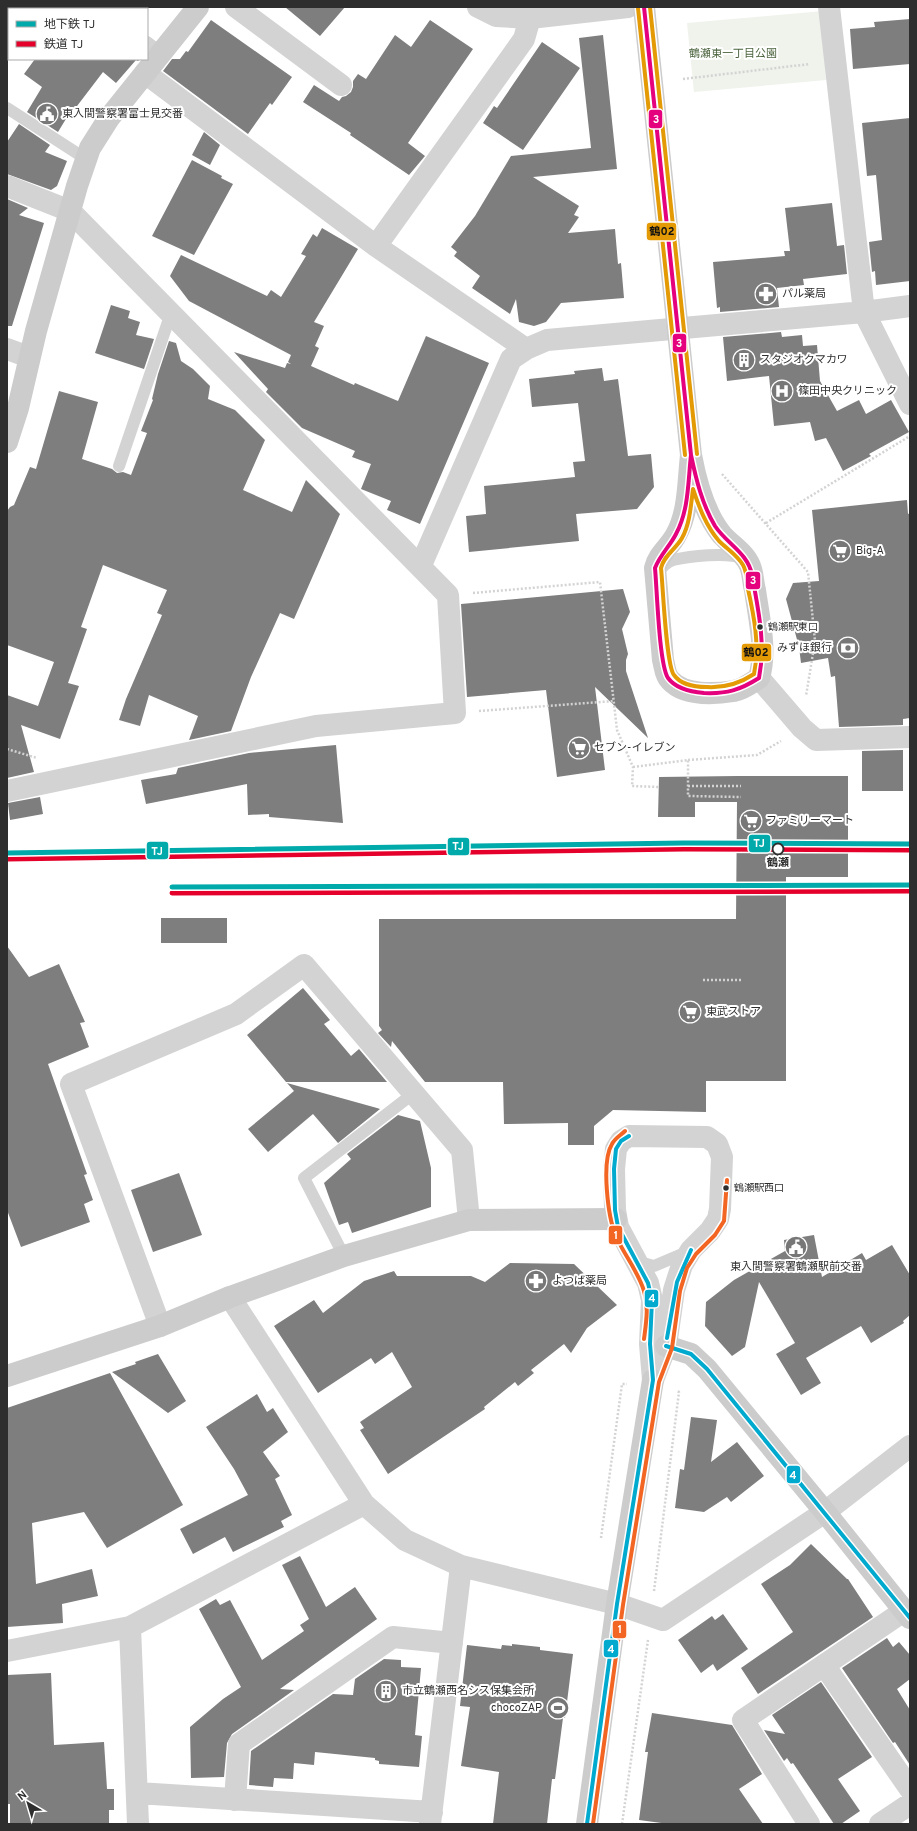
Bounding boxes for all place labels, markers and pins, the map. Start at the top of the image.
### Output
public building icon: 東入間警察署富士見交番 [34,101,60,127]
place label: 東入間警察署富士見交番 [62,107,183,121]
pharmacy icon: パル薬局 [753,281,779,307]
place label: パル薬局 [782,287,826,301]
building icon: スタジオクマカワ [731,347,757,373]
place label: スタジオクマカワ [760,353,848,367]
hospital icon: 篠田中央クリニック [769,378,795,404]
place label: 篠田中央クリニック [798,384,897,398]
supermarket icon: Big-A [827,538,853,564]
place label: Big-A [856,544,884,558]
place label: 鶴瀬駅東口 [768,621,818,634]
marker: 鶴瀬駅東口 [755,622,765,632]
bank icon: みずほ銀行 [835,635,861,661]
place label: みずほ銀行 [777,641,832,655]
supermarket icon: セブン-イレブン [566,735,592,761]
place label: セブン-イレブン [594,741,675,755]
supermarket icon: ファミリーマート [738,808,764,834]
place label: ファミリーマート [766,814,854,828]
marker: 鶴瀬 [771,842,785,856]
place label: 鶴瀬 [766,856,789,870]
supermarket icon: 東武ストア [677,999,703,1025]
place label: 東武ストア [706,1005,761,1019]
place label: 鶴瀬駅西口 [734,1182,784,1195]
marker: 鶴瀬駅西口 [721,1183,731,1193]
public building icon: 東入間警察署鶴瀬駅前交番 [783,1234,809,1260]
place label: 東入間警察署鶴瀬駅前交番 [730,1260,862,1274]
pharmacy icon: よつば薬局 [523,1268,549,1294]
place label: よつば薬局 [552,1274,607,1288]
building icon: 市立鶴瀬西名シス保集会所 [373,1678,399,1704]
place label: 市立鶴瀬西名シス保集会所 [402,1684,535,1698]
sports icon: chocoZAP [545,1695,571,1721]
place label: chocoZAP [491,1701,542,1715]

